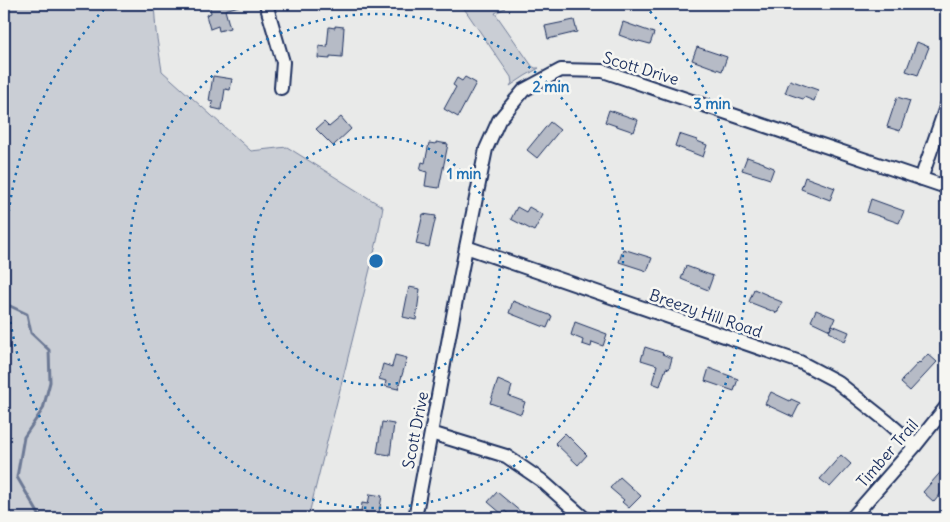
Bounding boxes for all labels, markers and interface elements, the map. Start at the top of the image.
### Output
street label: Scott Drive [601,47,681,89]
text: 2 min [533,77,570,96]
text: 3 min [693,94,731,113]
text: 1 min [447,164,482,183]
centre of rings [367,252,385,270]
street label: Breezy Hill Road [647,284,765,342]
street label: Scott Drive [398,390,432,470]
street label: Timber Trail [852,415,922,491]

